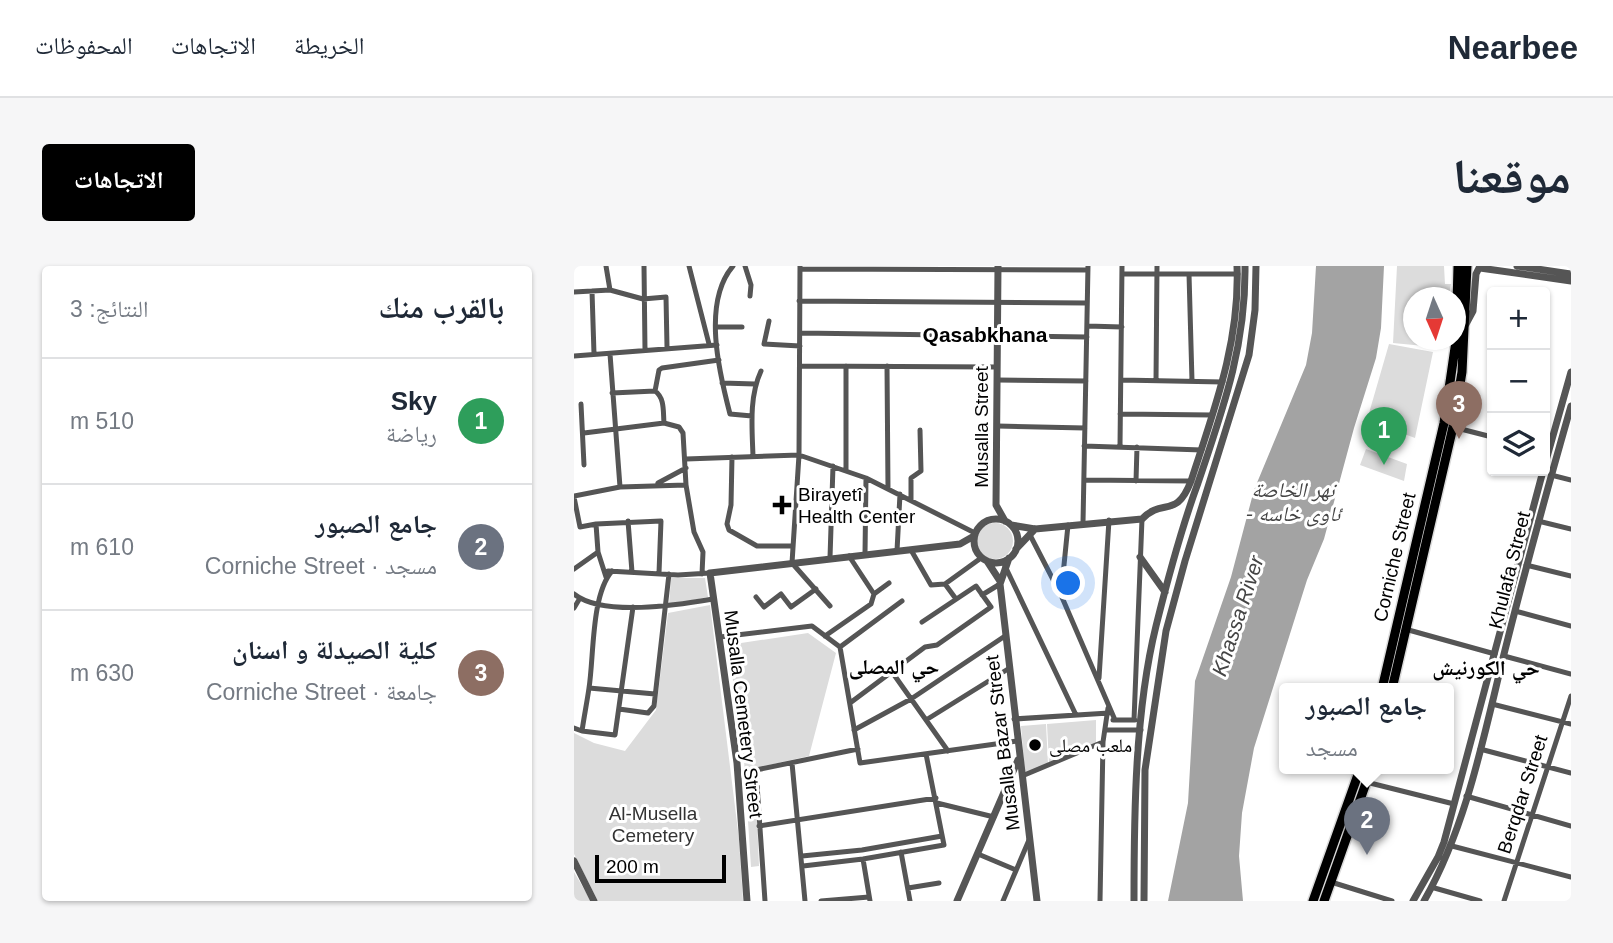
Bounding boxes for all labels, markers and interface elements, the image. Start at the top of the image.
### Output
text: Nearbee [1448,29,1578,66]
text: المحفوظات [35,32,133,59]
text: الاتجاهات [171,32,256,59]
text: الخريطة [294,32,365,59]
button: الاتجاهات [42,144,195,221]
text: موقعنا [1453,149,1571,203]
north arrow [1403,287,1466,350]
map controls [1487,287,1550,476]
button: + [1487,287,1550,350]
text: بالقرب منك [379,291,504,324]
text: النتائج: 3 [70,296,148,322]
district label: Qasabkhana [923,323,1048,346]
button: − [1487,350,1550,413]
street label: Musalla Street [971,366,992,488]
pin: 3 [1436,381,1482,439]
text: Sky [391,386,437,416]
pin: 1 [1361,407,1407,465]
text: 510 m [70,408,134,434]
text: 1 [475,408,487,434]
button: layers [1487,413,1550,476]
text: رياضة [386,421,437,447]
water label: نهر الخاصة - ئاوی خاسە [1246,478,1344,527]
place label: Birayetî Health Center [798,484,916,527]
street label: Corniche Street [1369,490,1420,624]
marker: Birayetî Health Center [772,495,792,515]
street label: Khulafa Street [1485,508,1534,631]
text: جامع الصبور [316,509,437,539]
text: 610 m [70,534,134,560]
text: 2 [475,534,487,560]
water label: Khassa River [1207,552,1268,679]
text: مسجد · Corniche Street [205,553,437,579]
your location [1051,566,1085,600]
street label: Musalla Cemetery Street [720,609,767,820]
text: كلية الصيدلة و اسنان [232,635,437,665]
street label: Musalla Bazar Street [981,653,1024,832]
district label: حي المصلى [849,655,939,683]
district label: حي الكورنيش [1432,656,1540,684]
text: 630 m [70,660,134,686]
text: 3 [475,660,487,686]
text: جامعة · Corniche Street [206,679,437,705]
popup [1279,683,1454,774]
text: جامع الصبور [1306,691,1427,721]
street label: Berqdar Street [1493,731,1552,856]
place label: ملعب مصلى [1049,735,1132,757]
text: مسجد [1306,735,1358,761]
marker: ملعب مصلى [1027,737,1043,753]
pin: 2 [1344,797,1390,855]
park label: Al-Musella Cemetery [609,803,698,846]
scale bar [595,852,726,884]
text: 200 m [606,856,659,877]

